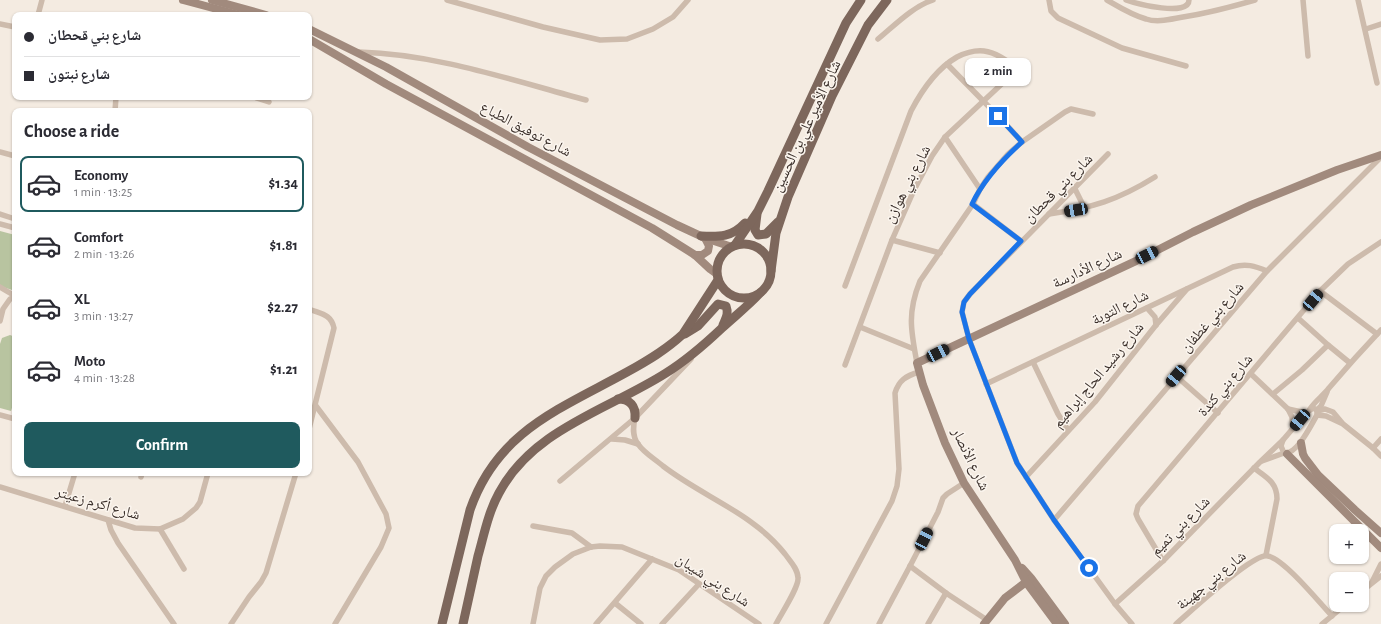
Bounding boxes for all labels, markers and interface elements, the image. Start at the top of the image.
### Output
text: شارع بني قحطان [48,28,141,43]
street label: شارع الأمير علي بن الحسين [769,58,847,196]
callout: 2 min [965,58,1031,86]
text: 2 min [984,65,1012,78]
text: شارع نبتون [48,67,110,82]
street label: شارع توفيق الطباع [477,99,574,161]
route end [989,107,1007,125]
text: Choose a ride [24,123,119,141]
street label: شارع بني هوازن [881,143,937,227]
street label: شارع بني قحطان [1021,151,1098,228]
icon: car [26,166,62,202]
text: Economy [74,168,128,183]
text: $1.34 [268,176,298,191]
text: 1 min · 13:25 [74,186,132,199]
car [1063,202,1089,218]
icon: car [26,228,62,264]
text: Comfort [74,230,123,245]
text: $1.81 [270,238,298,253]
car [1134,244,1160,266]
street label: شارع الأدارسة [1050,246,1125,293]
text: 2 min · 13:26 [74,248,134,261]
street label: شارع بني غطفان [1178,279,1250,358]
street label: شارع التوبة [1089,287,1152,329]
car [1301,287,1325,313]
icon: car [26,290,62,326]
text: XL [74,292,90,307]
text: $2.27 [267,300,298,315]
text: 3 min · 13:27 [74,310,133,323]
street label: شارع رشيد الحاج إبراهيم [1050,320,1148,432]
car [925,342,951,364]
street label: شارع بني كندة [1195,351,1259,422]
icon: car [26,352,62,388]
text: Moto [74,354,106,369]
text: $1.21 [270,362,298,377]
car [1164,363,1188,389]
text: 4 min · 13:28 [74,372,135,385]
car [1288,407,1312,433]
button: Confirm [24,422,300,468]
street label: شارع الأنصار [947,425,992,494]
street label: شارع أكرم زعيتر [53,482,142,525]
street label: شارع بني تميم [1148,494,1216,562]
map controls [1329,524,1369,612]
button: + [1329,524,1369,564]
car [913,526,935,552]
street label: شارع بني جهينة [1174,548,1251,616]
street label: شارع بني شيبان [671,551,752,613]
route start [1080,559,1098,577]
button: − [1329,572,1369,612]

